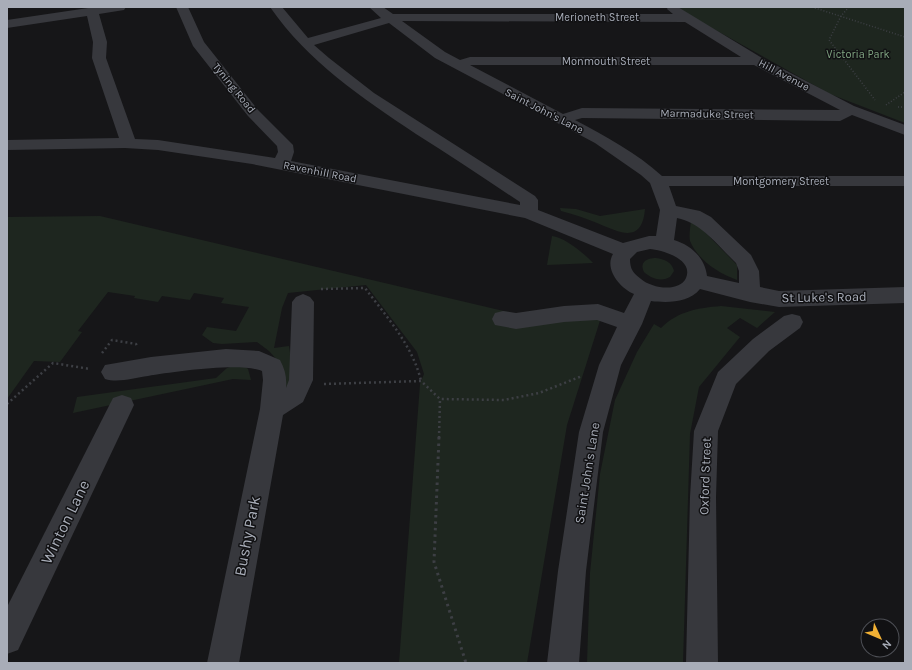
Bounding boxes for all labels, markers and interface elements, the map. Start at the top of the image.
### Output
street label: Merioneth Street [555,11,639,24]
park label: Victoria Park [826,48,890,61]
street label: Monmouth Street [562,55,650,68]
street label: Hill Avenue [756,56,812,94]
street label: Tyning Road [210,60,258,116]
street label: Saint John's Lane [503,86,586,137]
street label: Marmaduke Street [660,107,754,121]
street label: Ravenhill Road [282,158,358,186]
street label: Montgomery Street [733,175,829,188]
street label: St Luke's Road [781,289,867,305]
street label: Saint John's Lane [572,421,602,525]
street label: Oxford Street [696,437,714,515]
street label: Winton Lane [36,477,94,567]
street label: Bushy Park [230,494,264,578]
north arrow [860,618,900,658]
text: N [879,637,894,652]

